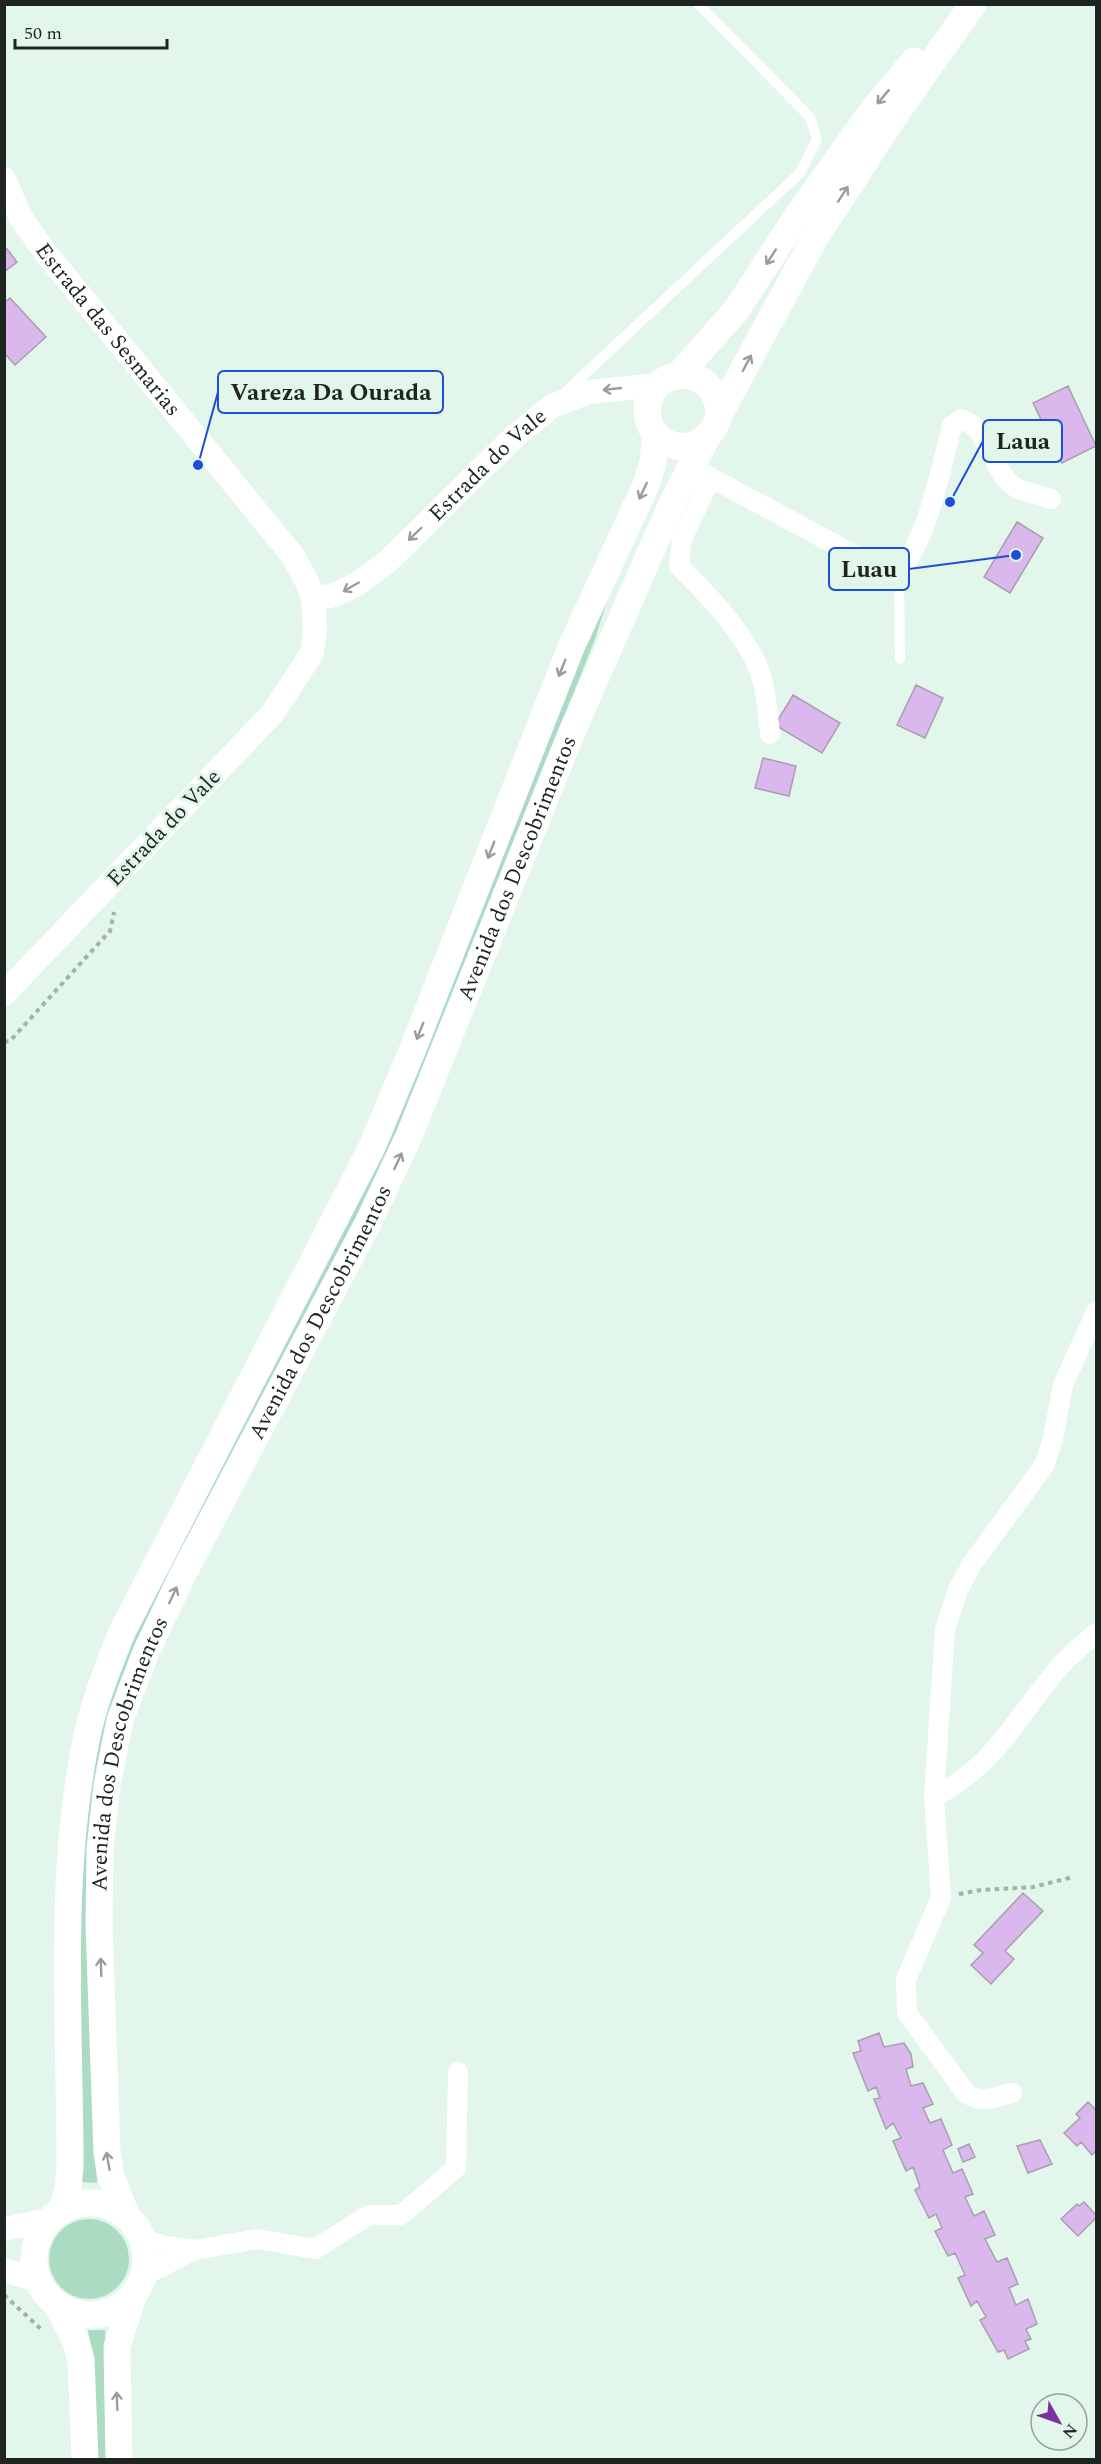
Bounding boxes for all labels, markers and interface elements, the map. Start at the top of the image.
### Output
scale bar [15,12,166,50]
text: 50 m [24,20,62,47]
one-way arrow [876,89,889,105]
one-way arrow [838,186,850,203]
street label: Estrada das Sesmarias [27,236,189,423]
one-way arrow [765,248,777,265]
one-way arrow [742,355,753,373]
callout: Vareza Da Ourada [218,371,443,413]
text: Vareza Da Ourada [230,375,432,411]
one-way arrow [603,384,623,395]
street label: Estrada do Vale [421,400,554,529]
callout: Laua [983,420,1062,462]
text: Laua [996,424,1051,460]
one-way arrow [637,481,648,499]
one-way arrow [407,527,422,542]
callout: Luau [829,548,909,590]
text: Luau [841,552,897,588]
one-way arrow [343,581,360,593]
one-way arrow [556,659,567,677]
street label: Avenida dos Descobrimentos [449,731,585,1006]
street label: Estrada do Vale [99,762,229,894]
one-way arrow [485,840,496,859]
one-way arrow [414,1022,425,1040]
one-way arrow [392,1152,404,1170]
street label: Avenida dos Descobrimentos [240,1179,400,1446]
one-way arrow [167,1587,179,1605]
street label: Avenida dos Descobrimentos [83,1611,177,1892]
one-way arrow [95,1957,106,1977]
one-way arrow [103,2152,114,2172]
one-way arrow [111,2392,122,2412]
north arrow [1029,2392,1089,2452]
text: N [1056,2418,1083,2444]

